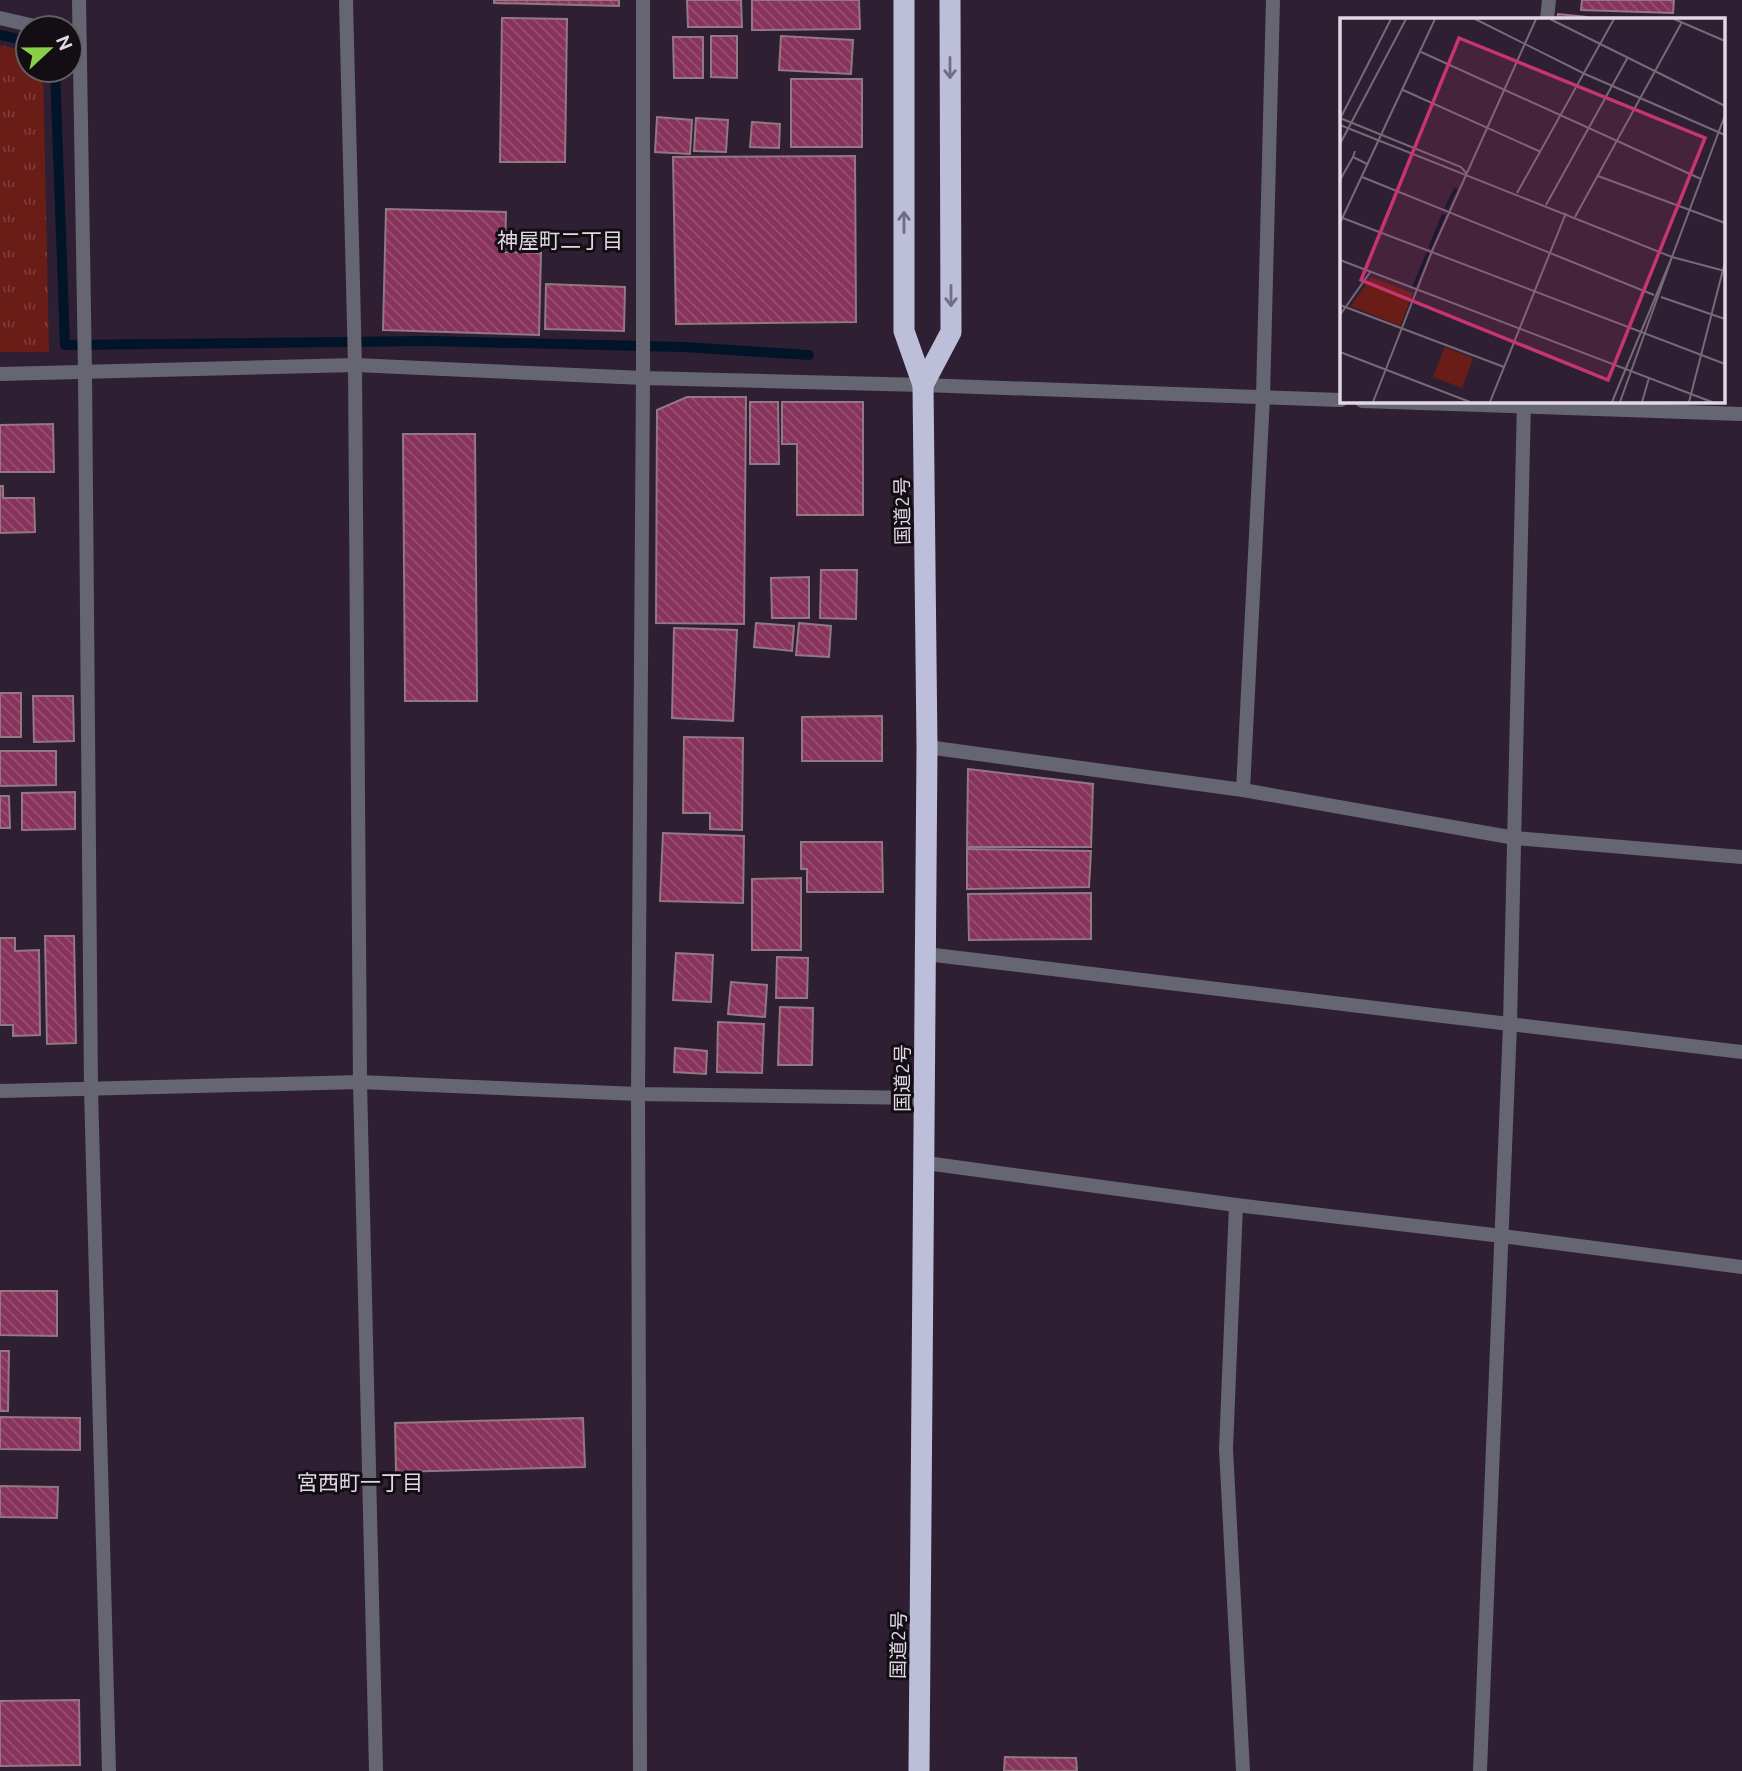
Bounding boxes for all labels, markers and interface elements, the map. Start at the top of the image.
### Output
north arrow [14,14,84,84]
inset map [1340,18,1724,402]
text: N [52,32,78,53]
one-way arrow [944,56,957,79]
one-way arrow [897,210,911,233]
district label: 神屋町二丁目 [497,228,623,252]
one-way arrow [944,284,958,307]
street label: 国道2号 [890,477,914,545]
street label: 国道2号 [891,1044,913,1112]
district label: 宮西町一丁目 [297,1470,423,1494]
street label: 国道2号 [886,1611,910,1679]

